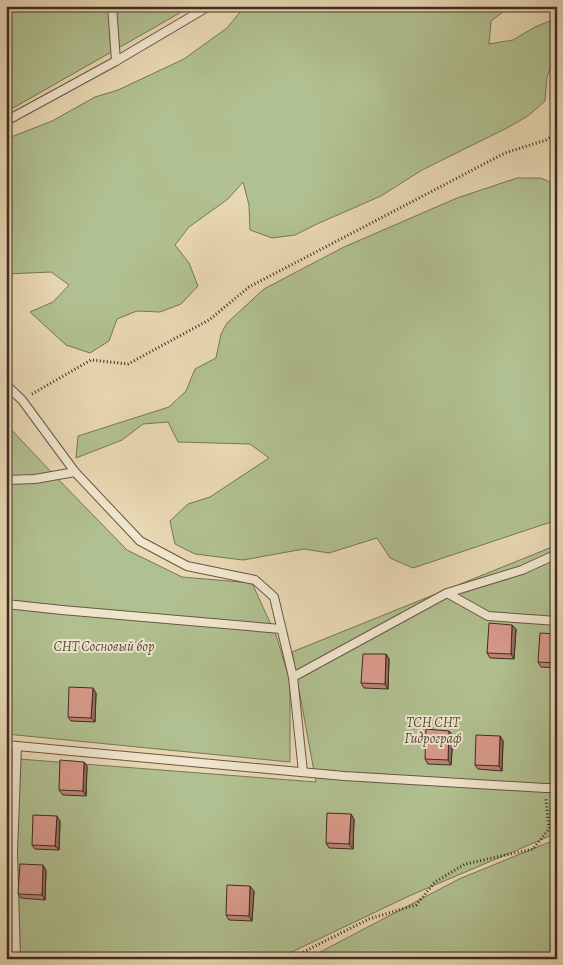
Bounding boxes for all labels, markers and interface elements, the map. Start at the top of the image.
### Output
park label: СНТ Сосновый бор [53,637,155,656]
park label: ТСН СНТ Гидрограф [404,713,462,748]

